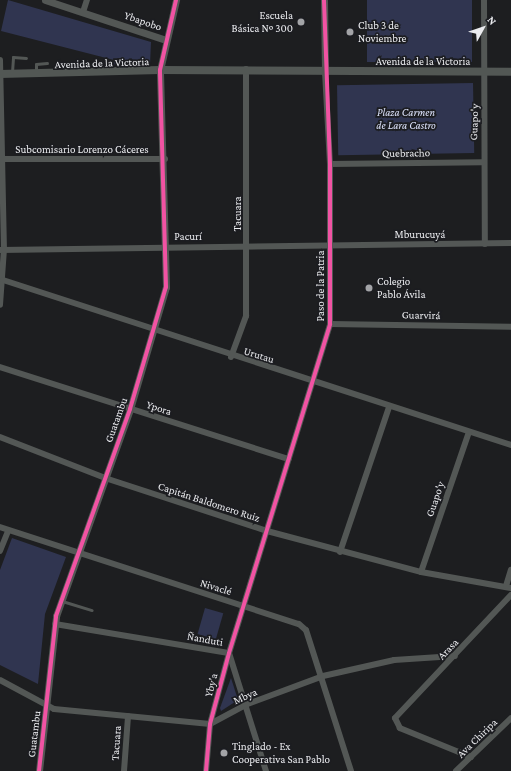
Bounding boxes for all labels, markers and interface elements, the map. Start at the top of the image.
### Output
street label: Ybapobo [122,8,164,34]
north arrow [463,8,503,48]
place label: Escuela Básica Nº 300 [232,9,293,35]
text: N [485,14,499,27]
marker: Escuela Básica Nº 300 [296,17,306,27]
place label: Club 3 de Noviembre [358,19,406,45]
marker: Club 3 de Noviembre [345,27,355,37]
street label: Avenida de la Victoria [376,54,470,68]
street label: Avenida de la Victoria [54,55,150,71]
street label: Guapo'y [467,103,481,141]
park label: Plaza Carmen de Lara Castro [376,106,436,132]
street label: Subcomisario Lorenzo Cáceres [15,142,149,156]
street label: Quebracho [382,146,430,160]
street label: Tacuara [230,197,244,231]
street label: Mburucuyá [395,227,445,241]
street label: Pacurí [174,229,202,243]
street label: Paso de la Patria [313,251,327,321]
place label: Colegio Pablo Ávila [377,275,425,301]
marker: Colegio Pablo Ávila [364,283,374,293]
street label: Guarvirá [402,308,440,322]
street label: Urutau [242,344,276,366]
street label: Guatambu [102,396,130,444]
street label: Ypora [145,398,173,418]
street label: Capitán Baldomero Ruiz [156,479,262,525]
street label: Guapo'y [423,480,447,518]
street label: Nivaclé [199,576,233,598]
street label: Ñanduti [186,629,224,649]
street label: Arasa [435,636,461,662]
street label: Yby'a [202,672,220,698]
street label: Mbya [231,685,259,707]
street label: Guatambu [25,710,43,758]
street label: Ava Chiripa [454,716,500,760]
street label: Tacuara [108,725,124,761]
place label: Tinglado - Ex Cooperativa San Pablo [232,740,330,766]
marker: Tinglado - Ex Cooperativa San Pablo [219,748,229,758]

